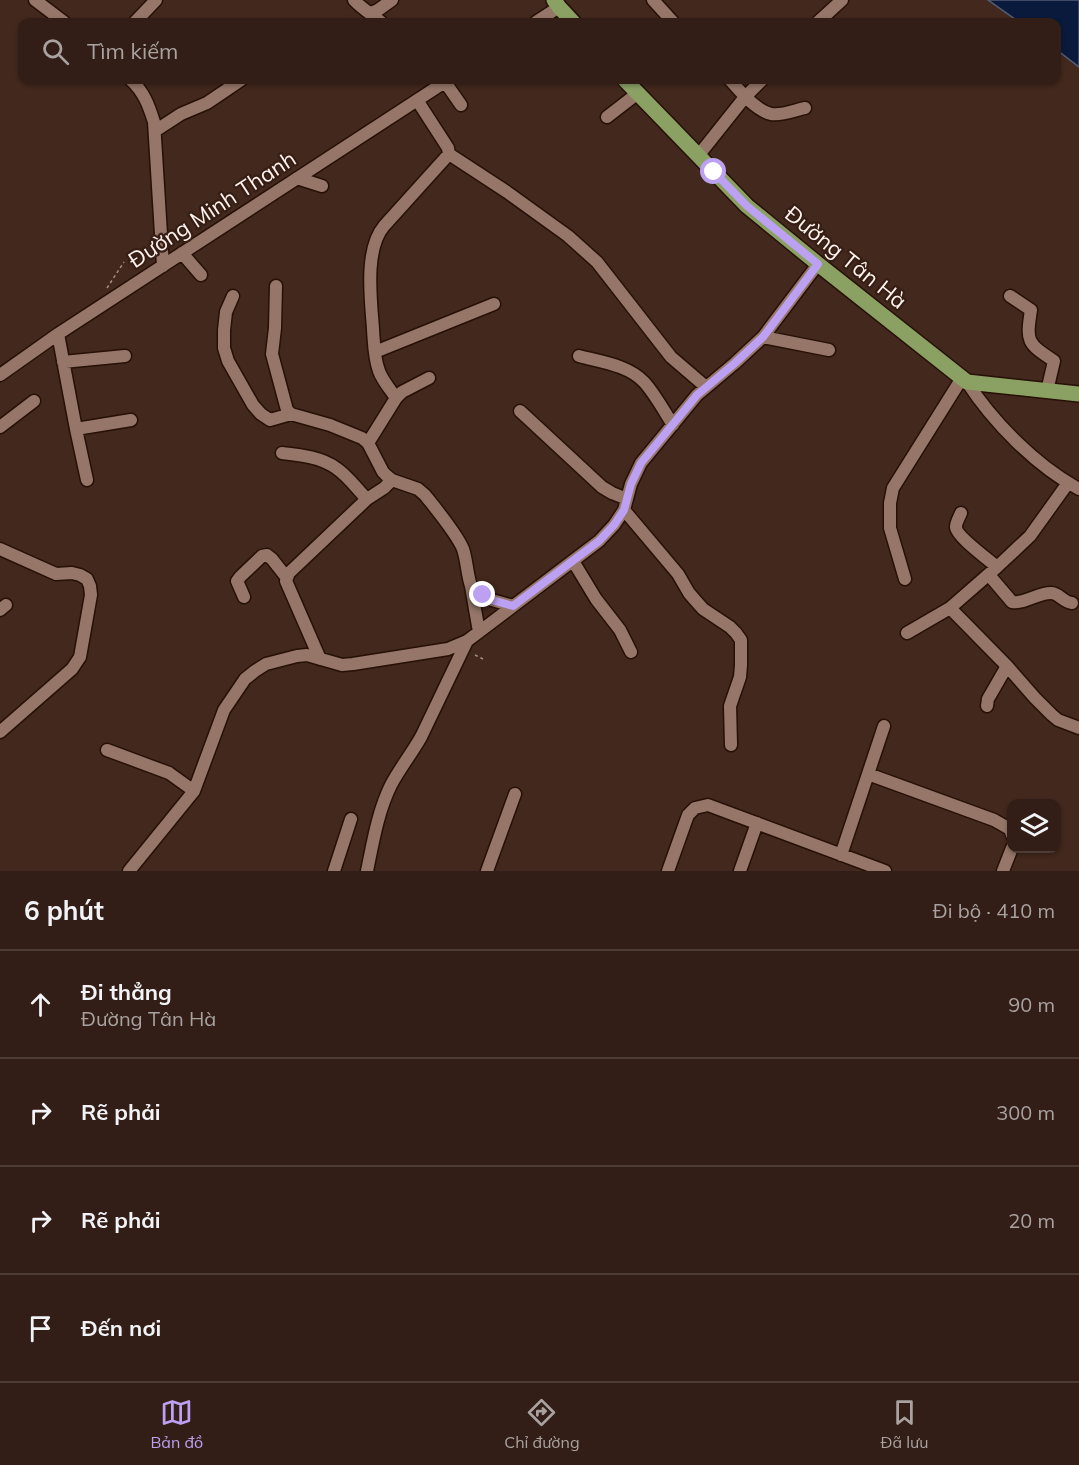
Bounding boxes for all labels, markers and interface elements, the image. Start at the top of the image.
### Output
search box [18,18,1061,84]
icon: search [39,35,72,68]
text: Tìm kiếm [87,37,178,65]
street label: Đường Minh Thanh [123,144,301,274]
route start [700,158,726,184]
street label: Đường Tân Hà [779,199,913,315]
route end [469,581,495,607]
map controls [1007,799,1061,853]
button: layers [1007,799,1061,853]
text: 6 phút [24,894,104,927]
text: Đi bộ · 410 m [933,898,1055,923]
text: Đi thẳng [81,978,172,1006]
icon: ahead [24,988,57,1021]
text: 90 m [1008,992,1055,1017]
text: Đường Tân Hà [81,1006,216,1031]
icon: right [24,1096,57,1129]
text: Rẽ phải [81,1098,161,1126]
text: 300 m [996,1100,1055,1125]
icon: right [24,1204,57,1237]
text: Rẽ phải [81,1206,161,1234]
text: 20 m [1008,1208,1055,1233]
icon: arrive [24,1312,57,1345]
text: Đến nơi [81,1314,161,1342]
tab: Bản đồ [150,1396,203,1452]
tab: Chỉ đường [504,1396,580,1452]
tab: Đã lưu [881,1396,929,1452]

